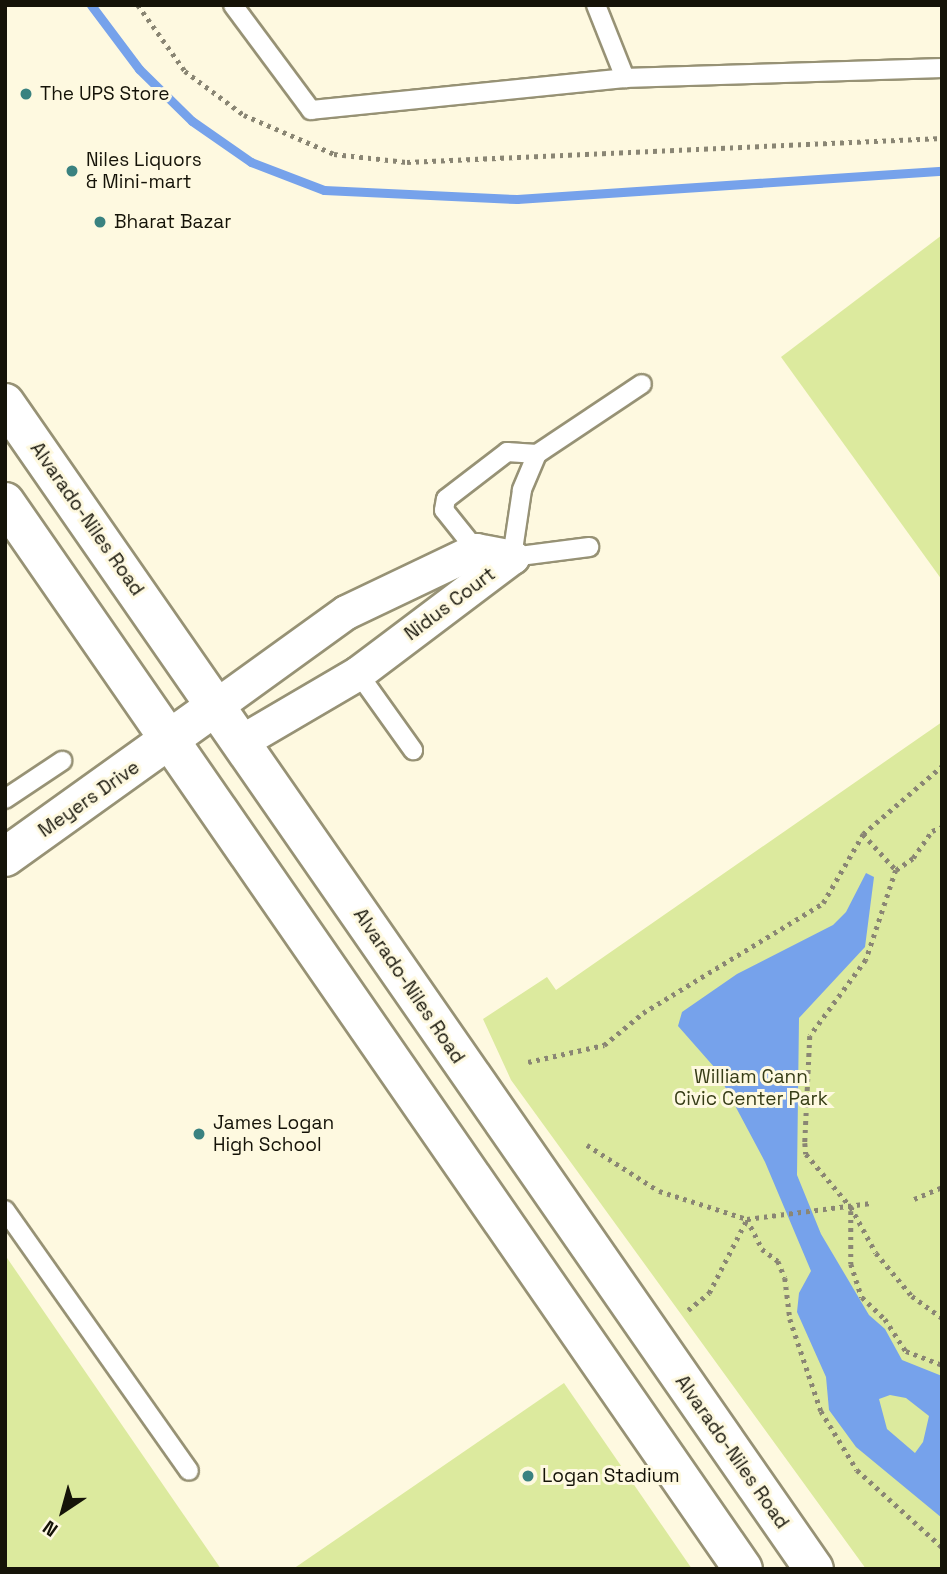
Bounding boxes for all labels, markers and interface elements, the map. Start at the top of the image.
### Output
place label: The UPS Store [40,83,169,105]
marker: The UPS Store [18,86,34,102]
place label: Niles Liquors & Mini-mart [86,149,202,193]
marker: Niles Liquors & Mini-mart [64,163,80,179]
place label: Bharat Bazar [114,211,231,233]
marker: Bharat Bazar [92,214,108,230]
street label: Alvarado-Niles Road [25,438,149,600]
street label: Nidus Court [400,563,500,645]
street label: Meyers Drive [34,756,144,842]
street label: Alvarado-Niles Road [349,904,469,1068]
park label: William Cann Civic Center Park [674,1066,828,1110]
place label: James Logan High School [213,1112,334,1156]
marker: James Logan High School [191,1126,207,1142]
street label: Alvarado-Niles Road [670,1371,794,1533]
place label: Logan Stadium [542,1465,680,1487]
marker: Logan Stadium [520,1468,536,1484]
north arrow [28,1476,98,1546]
text: N [38,1515,63,1542]

